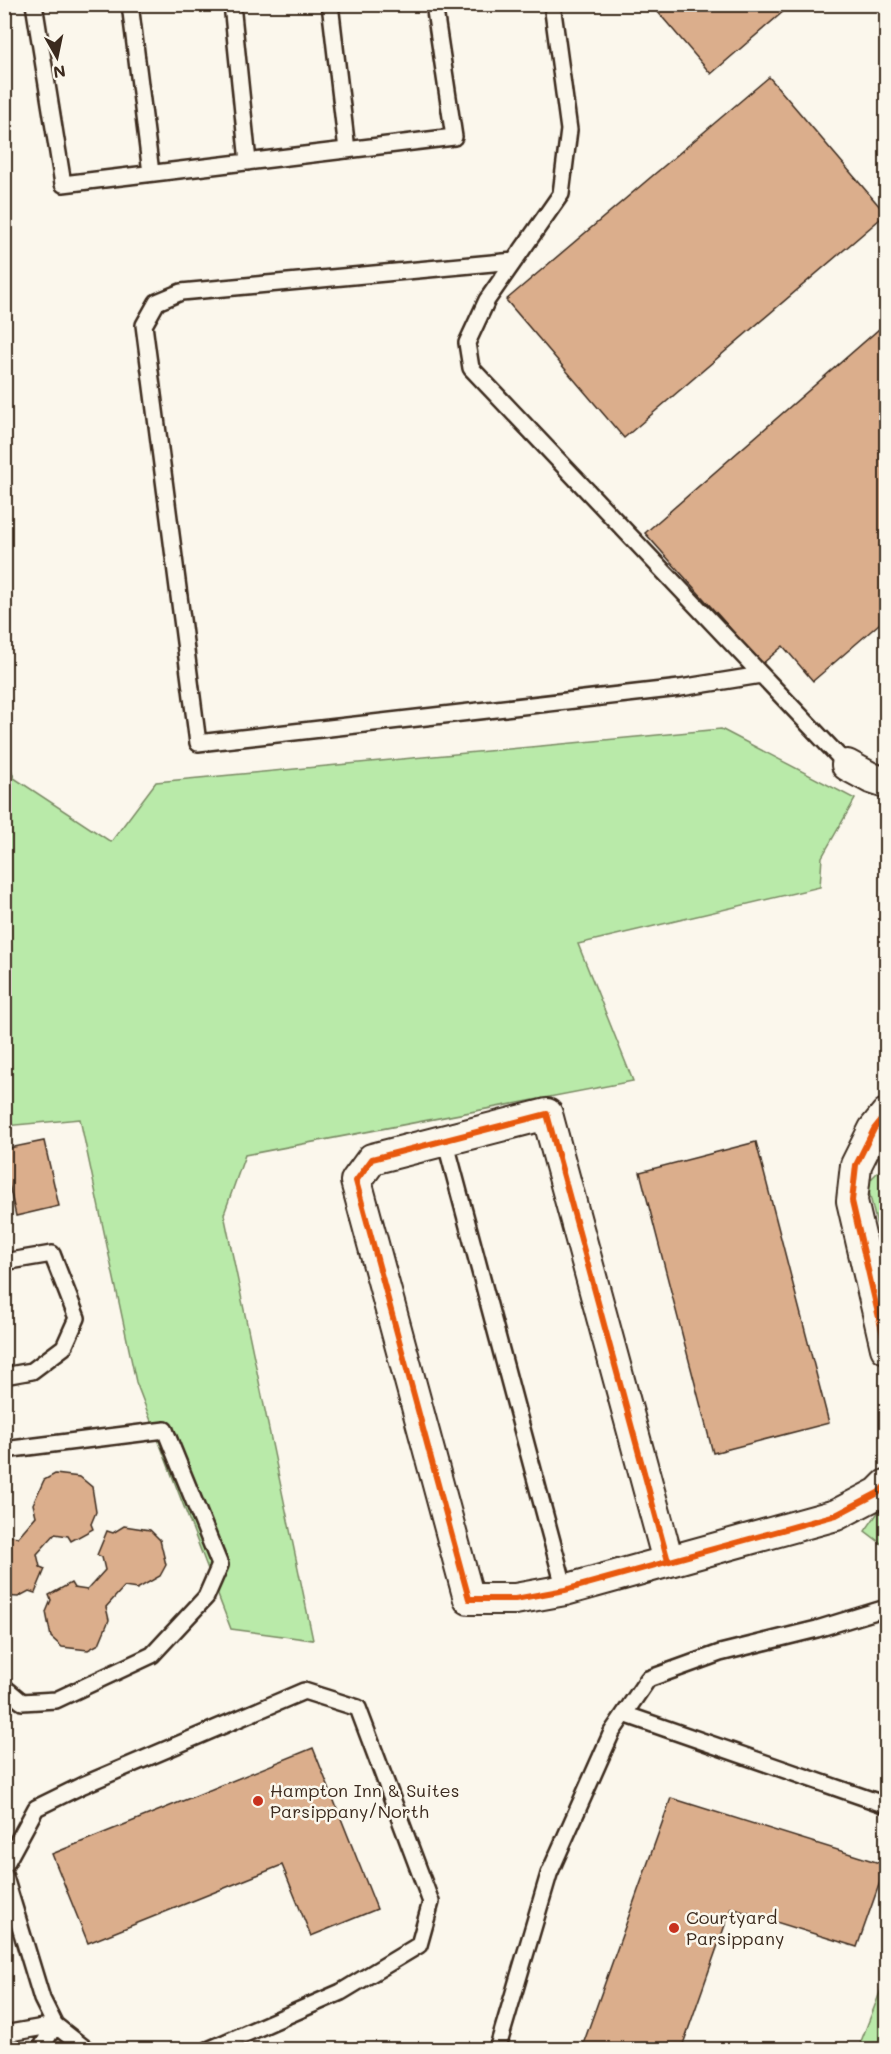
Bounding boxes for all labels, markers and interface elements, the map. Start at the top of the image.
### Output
north arrow [27,27,87,87]
text: N [52,61,67,84]
place label: Hampton Inn & Suites Parsippany/North [270,1778,459,1823]
marker: Hampton Inn & Suites Parsippany/North [251,1794,265,1808]
place label: Courtyard Parsippany [686,1905,784,1950]
marker: Courtyard Parsippany [667,1921,681,1935]

